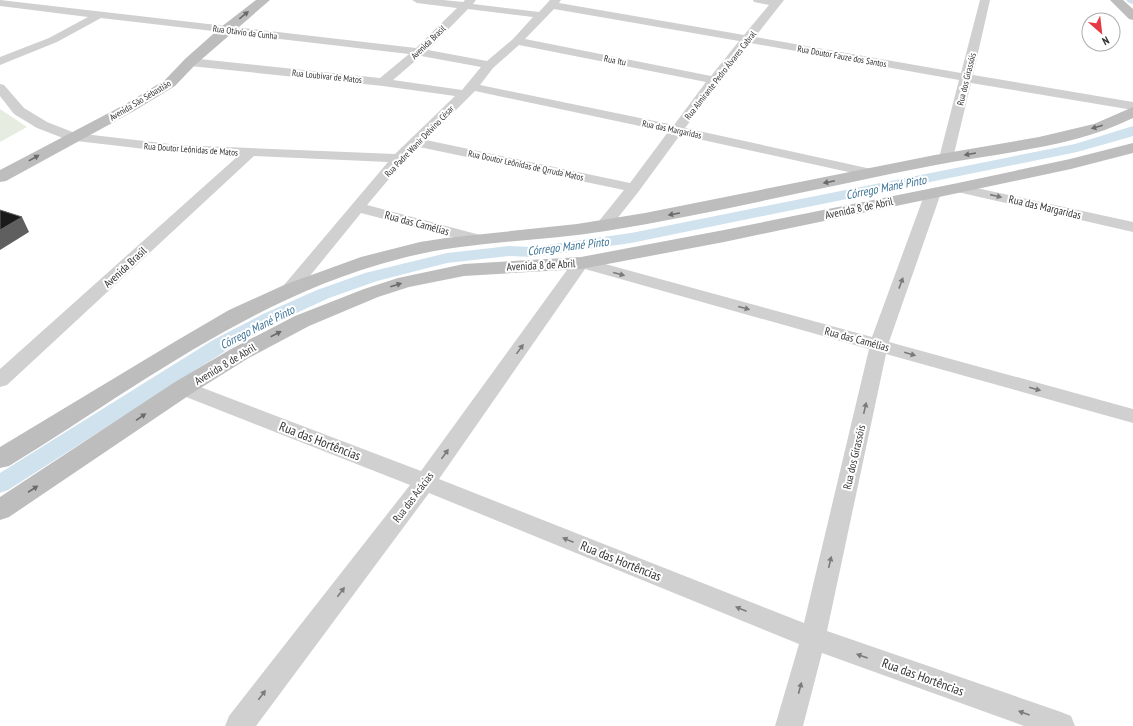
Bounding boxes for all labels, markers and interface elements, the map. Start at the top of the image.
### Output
one-way arrow [239,11,250,20]
north arrow [1081,12,1121,52]
street label: Avenida Brasil [408,22,448,61]
street label: Rua Otávio da Cunha [212,23,278,41]
street label: Rua Almirante Pedro Álvares Cabral [682,28,759,121]
text: N [1100,33,1112,48]
street label: Rua Doutor Fauze dos Santos [797,43,887,69]
street label: Rua Itu [603,52,627,68]
street label: Rua dos Girassóis [954,52,978,106]
street label: Rua Loubivar de Matos [291,67,363,85]
street label: Avenida São Sebastião [107,77,173,123]
street label: Rua Padre Wanir Delvino César [382,103,456,179]
street label: Rua das Margaridas [641,117,703,141]
one-way arrow [1091,125,1104,131]
street label: Rua Doutor Leônidas de Matos [144,140,238,158]
street label: Rua Doutor Leônidas de Qrruda Matos [467,147,585,183]
one-way arrow [964,151,976,157]
one-way arrow [28,155,40,162]
water label: Córrego Mané Pinto [845,172,928,202]
one-way arrow [823,179,835,185]
street label: Rua das Margaridas [1007,192,1083,222]
street label: Avenida 8 de Abril [824,194,895,222]
one-way arrow [990,194,1002,200]
street label: Rua das Camélias [383,208,451,238]
one-way arrow [668,211,680,217]
water label: Córrego Mané Pinto [527,233,610,258]
street label: Avenida Brasil [101,243,150,290]
street label: Avenida 8 de Abril [506,256,576,274]
one-way arrow [613,271,625,277]
one-way arrow [898,277,904,289]
one-way arrow [390,282,402,288]
water label: Córrego Mané Pinto [217,301,297,352]
one-way arrow [738,305,750,311]
street label: Rua das Camélias [823,324,891,354]
one-way arrow [270,331,281,338]
street label: Avenida 8 de Abril [192,340,259,388]
one-way arrow [516,343,524,354]
one-way arrow [904,351,916,357]
one-way arrow [1029,386,1041,392]
one-way arrow [862,402,868,414]
one-way arrow [136,413,146,421]
street label: Rua das Hortências [277,418,363,464]
street label: Rua dos Girassóis [840,423,868,491]
one-way arrow [441,449,449,460]
street label: Rua das Acácias [389,469,437,525]
one-way arrow [28,485,38,493]
one-way arrow [561,536,573,542]
street label: Rua das Hortências [578,537,664,585]
one-way arrow [828,556,834,568]
one-way arrow [337,586,345,597]
one-way arrow [735,606,746,612]
one-way arrow [856,652,868,658]
street label: Rua das Hortências [880,654,966,700]
one-way arrow [797,682,803,694]
one-way arrow [258,690,266,700]
one-way arrow [1018,710,1030,716]

